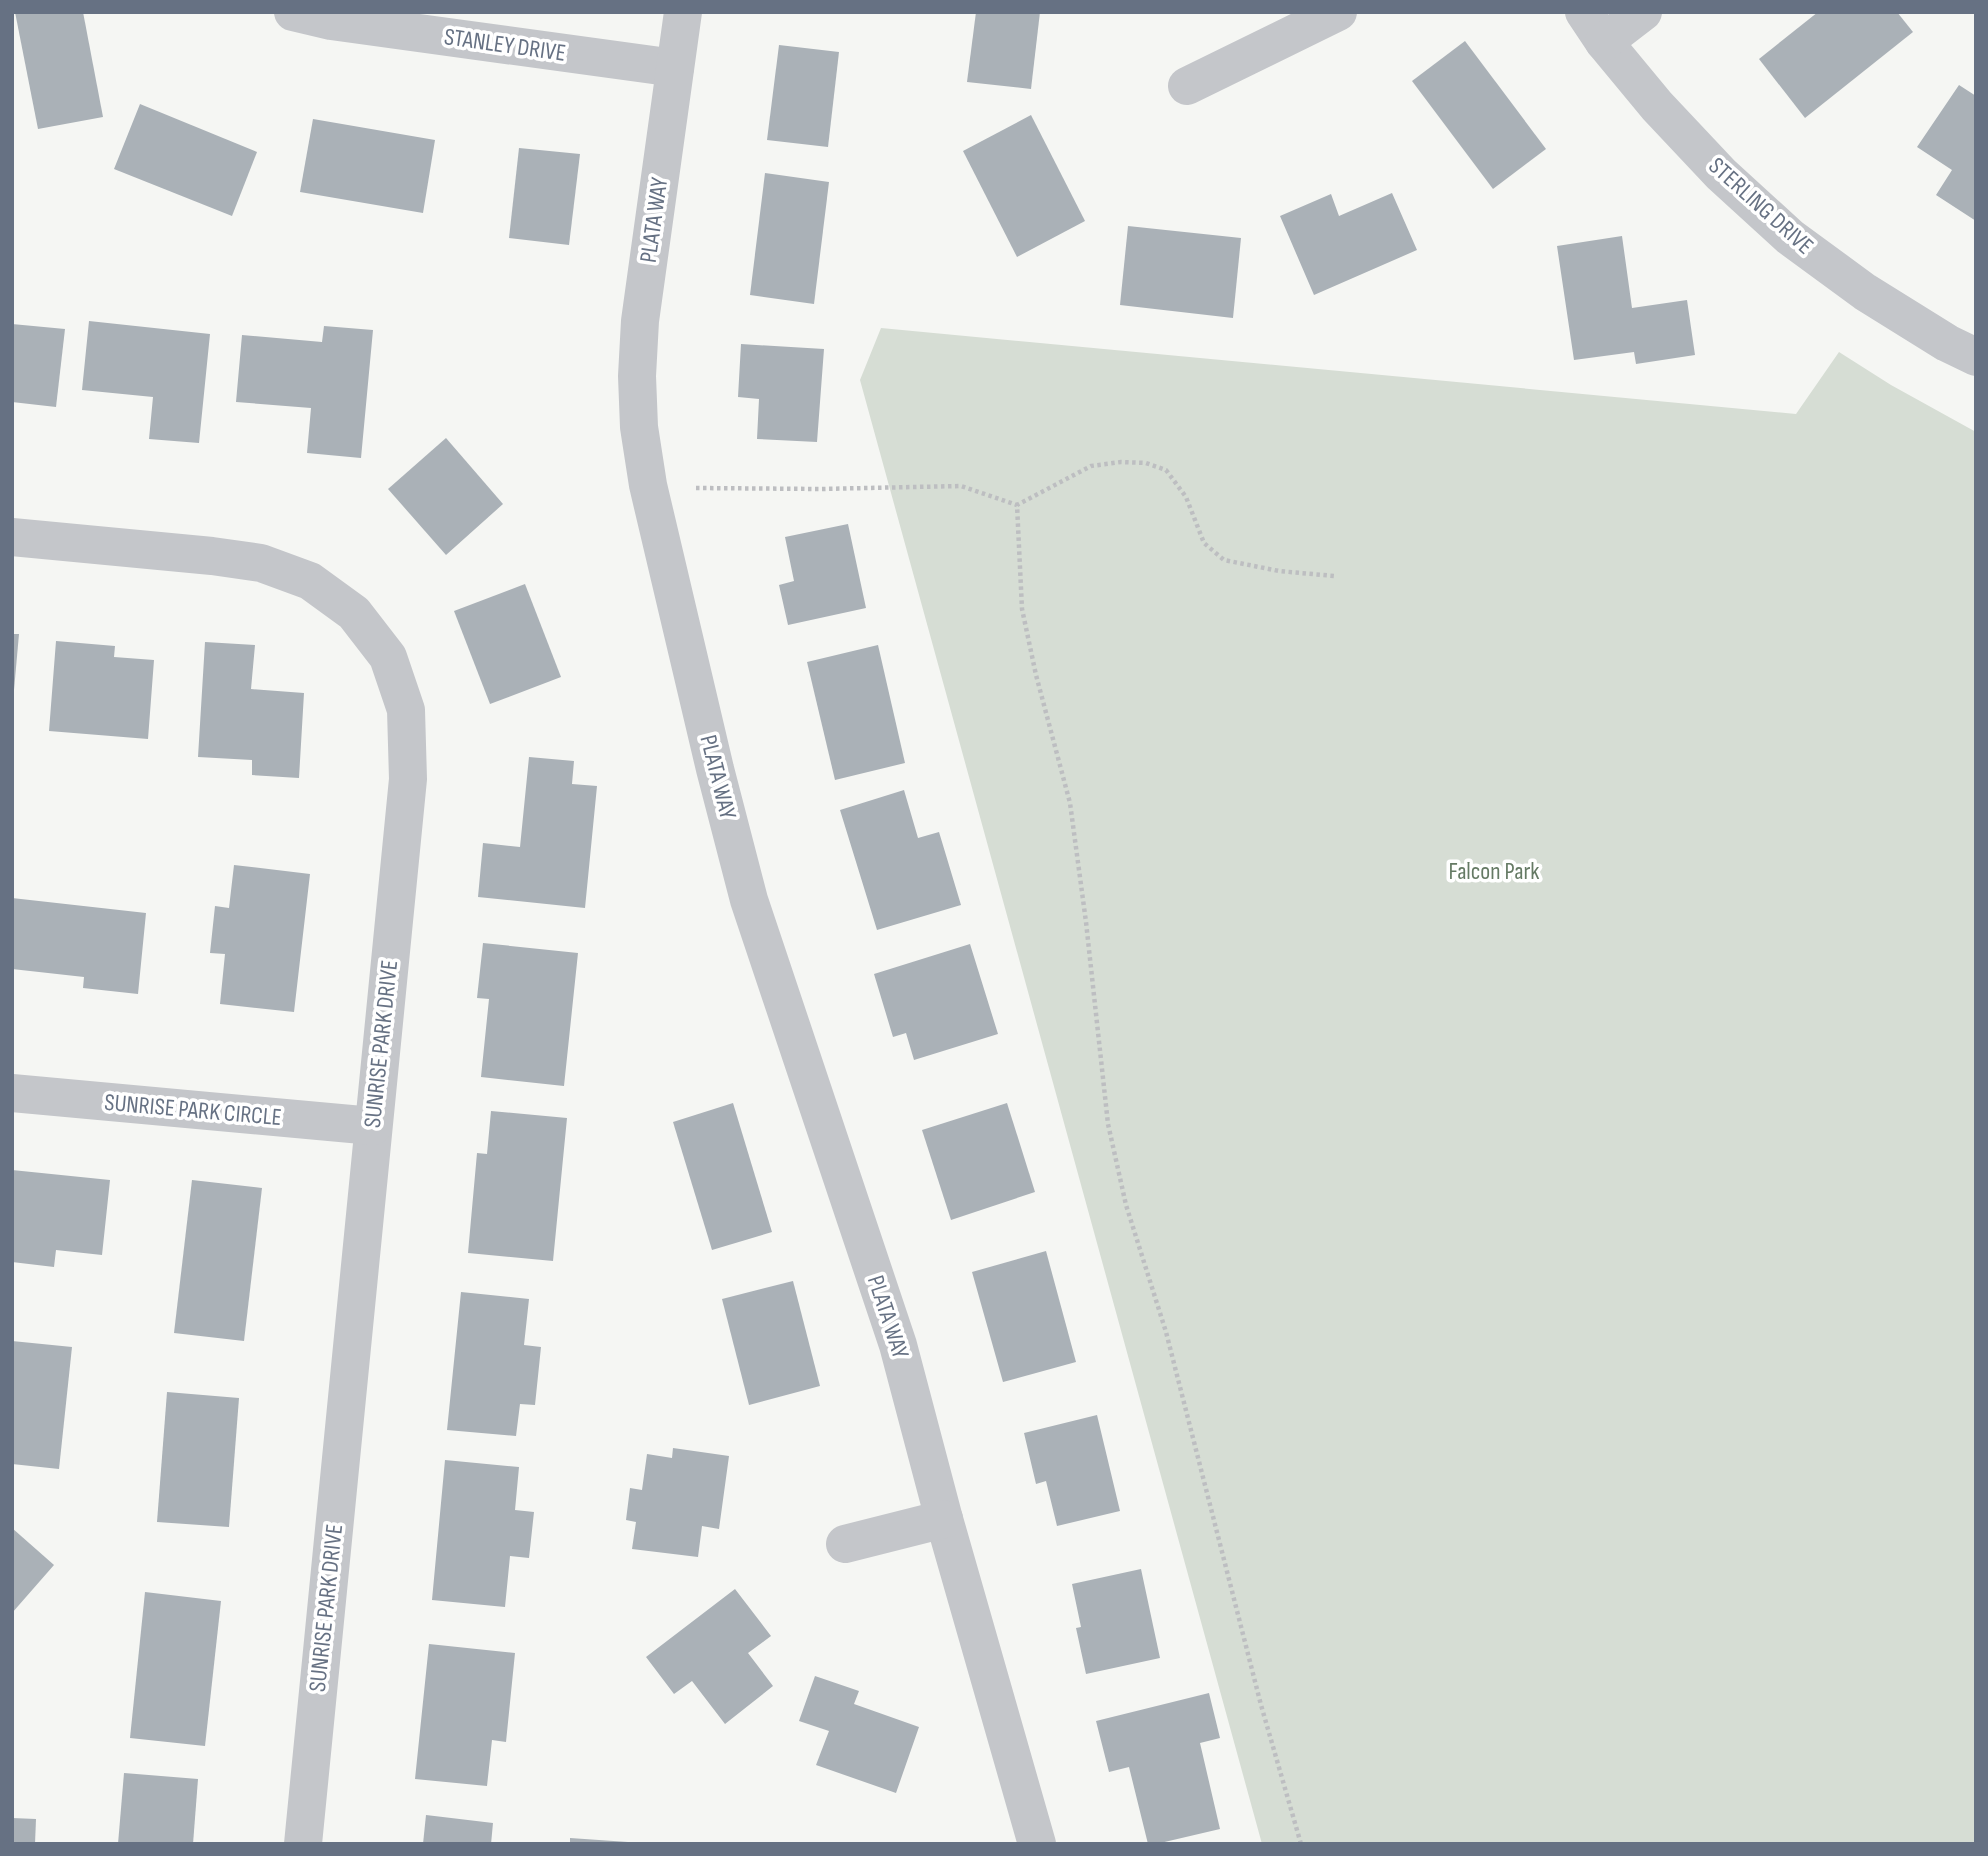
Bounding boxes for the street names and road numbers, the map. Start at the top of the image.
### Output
street label: STANLEY DRIVE [442,22,568,68]
street label: STERLING DRIVE [1703,151,1819,261]
street label: PLATA WAY [634,176,674,264]
street label: PLATA WAY [694,732,742,822]
street label: SUNRISE PARK DRIVE [358,959,404,1129]
street label: SUNRISE PARK CIRCLE [103,1088,283,1132]
street label: PLATA WAY [861,1272,915,1362]
street label: SUNRISE PARK DRIVE [303,1523,349,1693]

